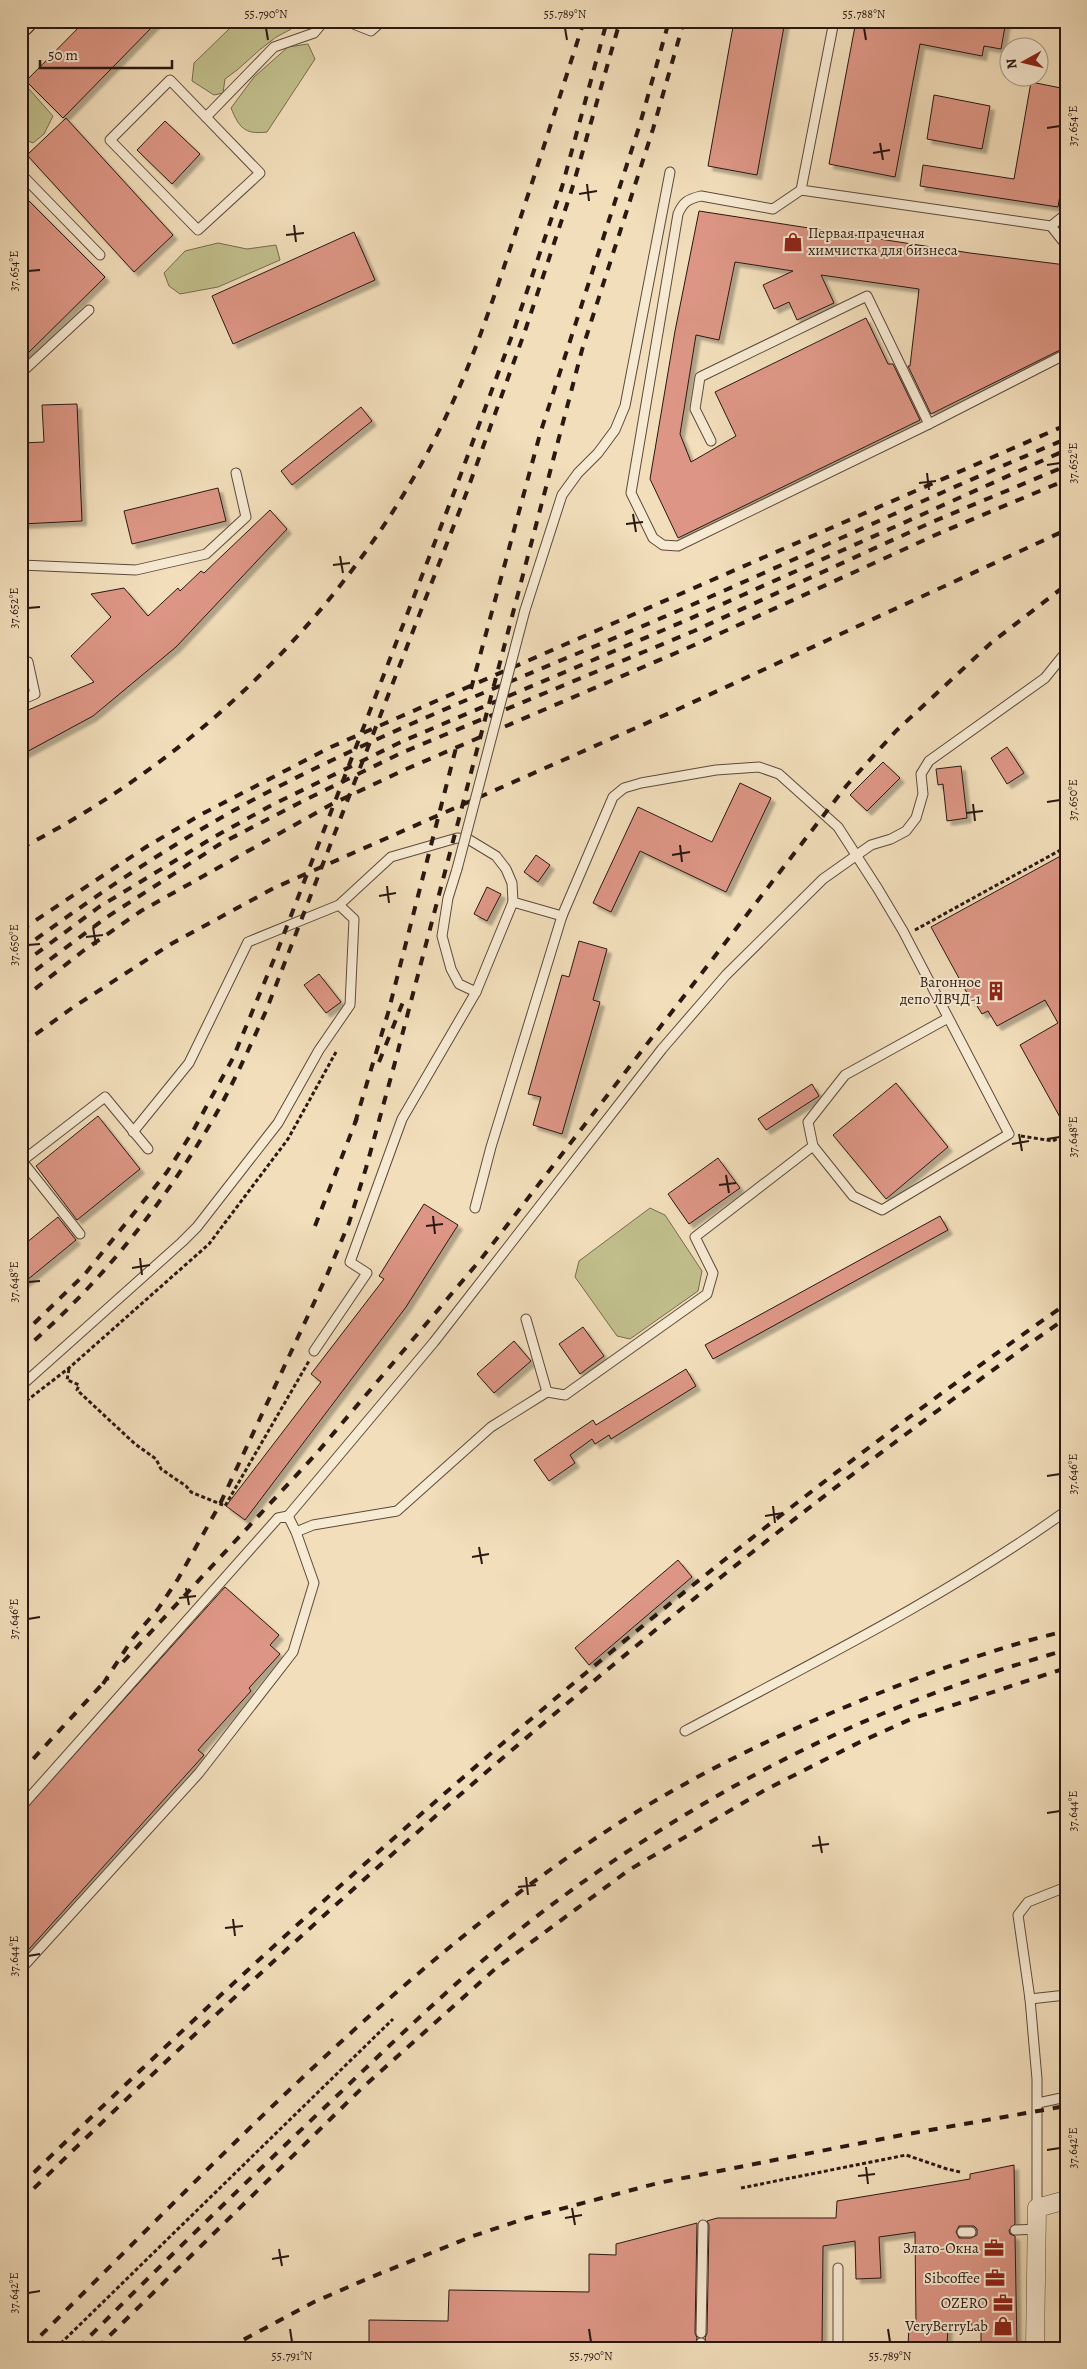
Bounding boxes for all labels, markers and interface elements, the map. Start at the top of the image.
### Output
text: 55.790°N [244,6,288,22]
text: 55.789°N [544,6,587,22]
text: 55.788°N [843,6,886,22]
scale bar [40,38,172,70]
north arrow [1000,38,1050,88]
text: 50 m [48,45,78,65]
text: N [1002,57,1022,70]
text: 37.654°E [1065,106,1081,146]
place label: Первая прачечная химчистка для бизнеса [808,223,958,260]
shop icon: Первая прачечная химчистка для бизнеса [782,231,804,253]
text: 37.654°E [6,251,22,291]
text: 37.652°E [1065,443,1081,483]
text: 37.652°E [6,588,22,628]
text: 37.650°E [1065,779,1081,821]
text: 37.650°E [6,924,22,966]
place label: Вагонное депо ЛВЧД-1 [899,972,981,1009]
building icon: Вагонное депо ЛВЧД-1 [985,980,1007,1002]
text: 37.648°E [1065,1116,1081,1158]
text: 37.648°E [6,1261,22,1303]
text: 37.646°E [1065,1454,1081,1494]
text: 37.646°E [6,1599,22,1639]
text: 37.644°E [1065,1791,1081,1831]
text: 37.644°E [6,1936,22,1976]
text: 37.642°E [1065,2127,1081,2169]
office icon: Злато-Окна [983,2237,1005,2259]
place label: Злато-Окна [903,2238,979,2258]
office icon: Sibcoffee [984,2267,1006,2289]
place label: Sibcoffee [924,2268,980,2288]
text: 37.642°E [6,2272,22,2314]
office icon: OZERO [992,2292,1014,2314]
place label: OZERO [941,2293,988,2313]
shop icon: VeryBerryLab [992,2315,1014,2337]
place label: VeryBerryLab [904,2316,988,2336]
text: 55.791°N [272,2348,313,2364]
text: 55.790°N [569,2348,613,2364]
text: 55.789°N [869,2348,912,2364]

